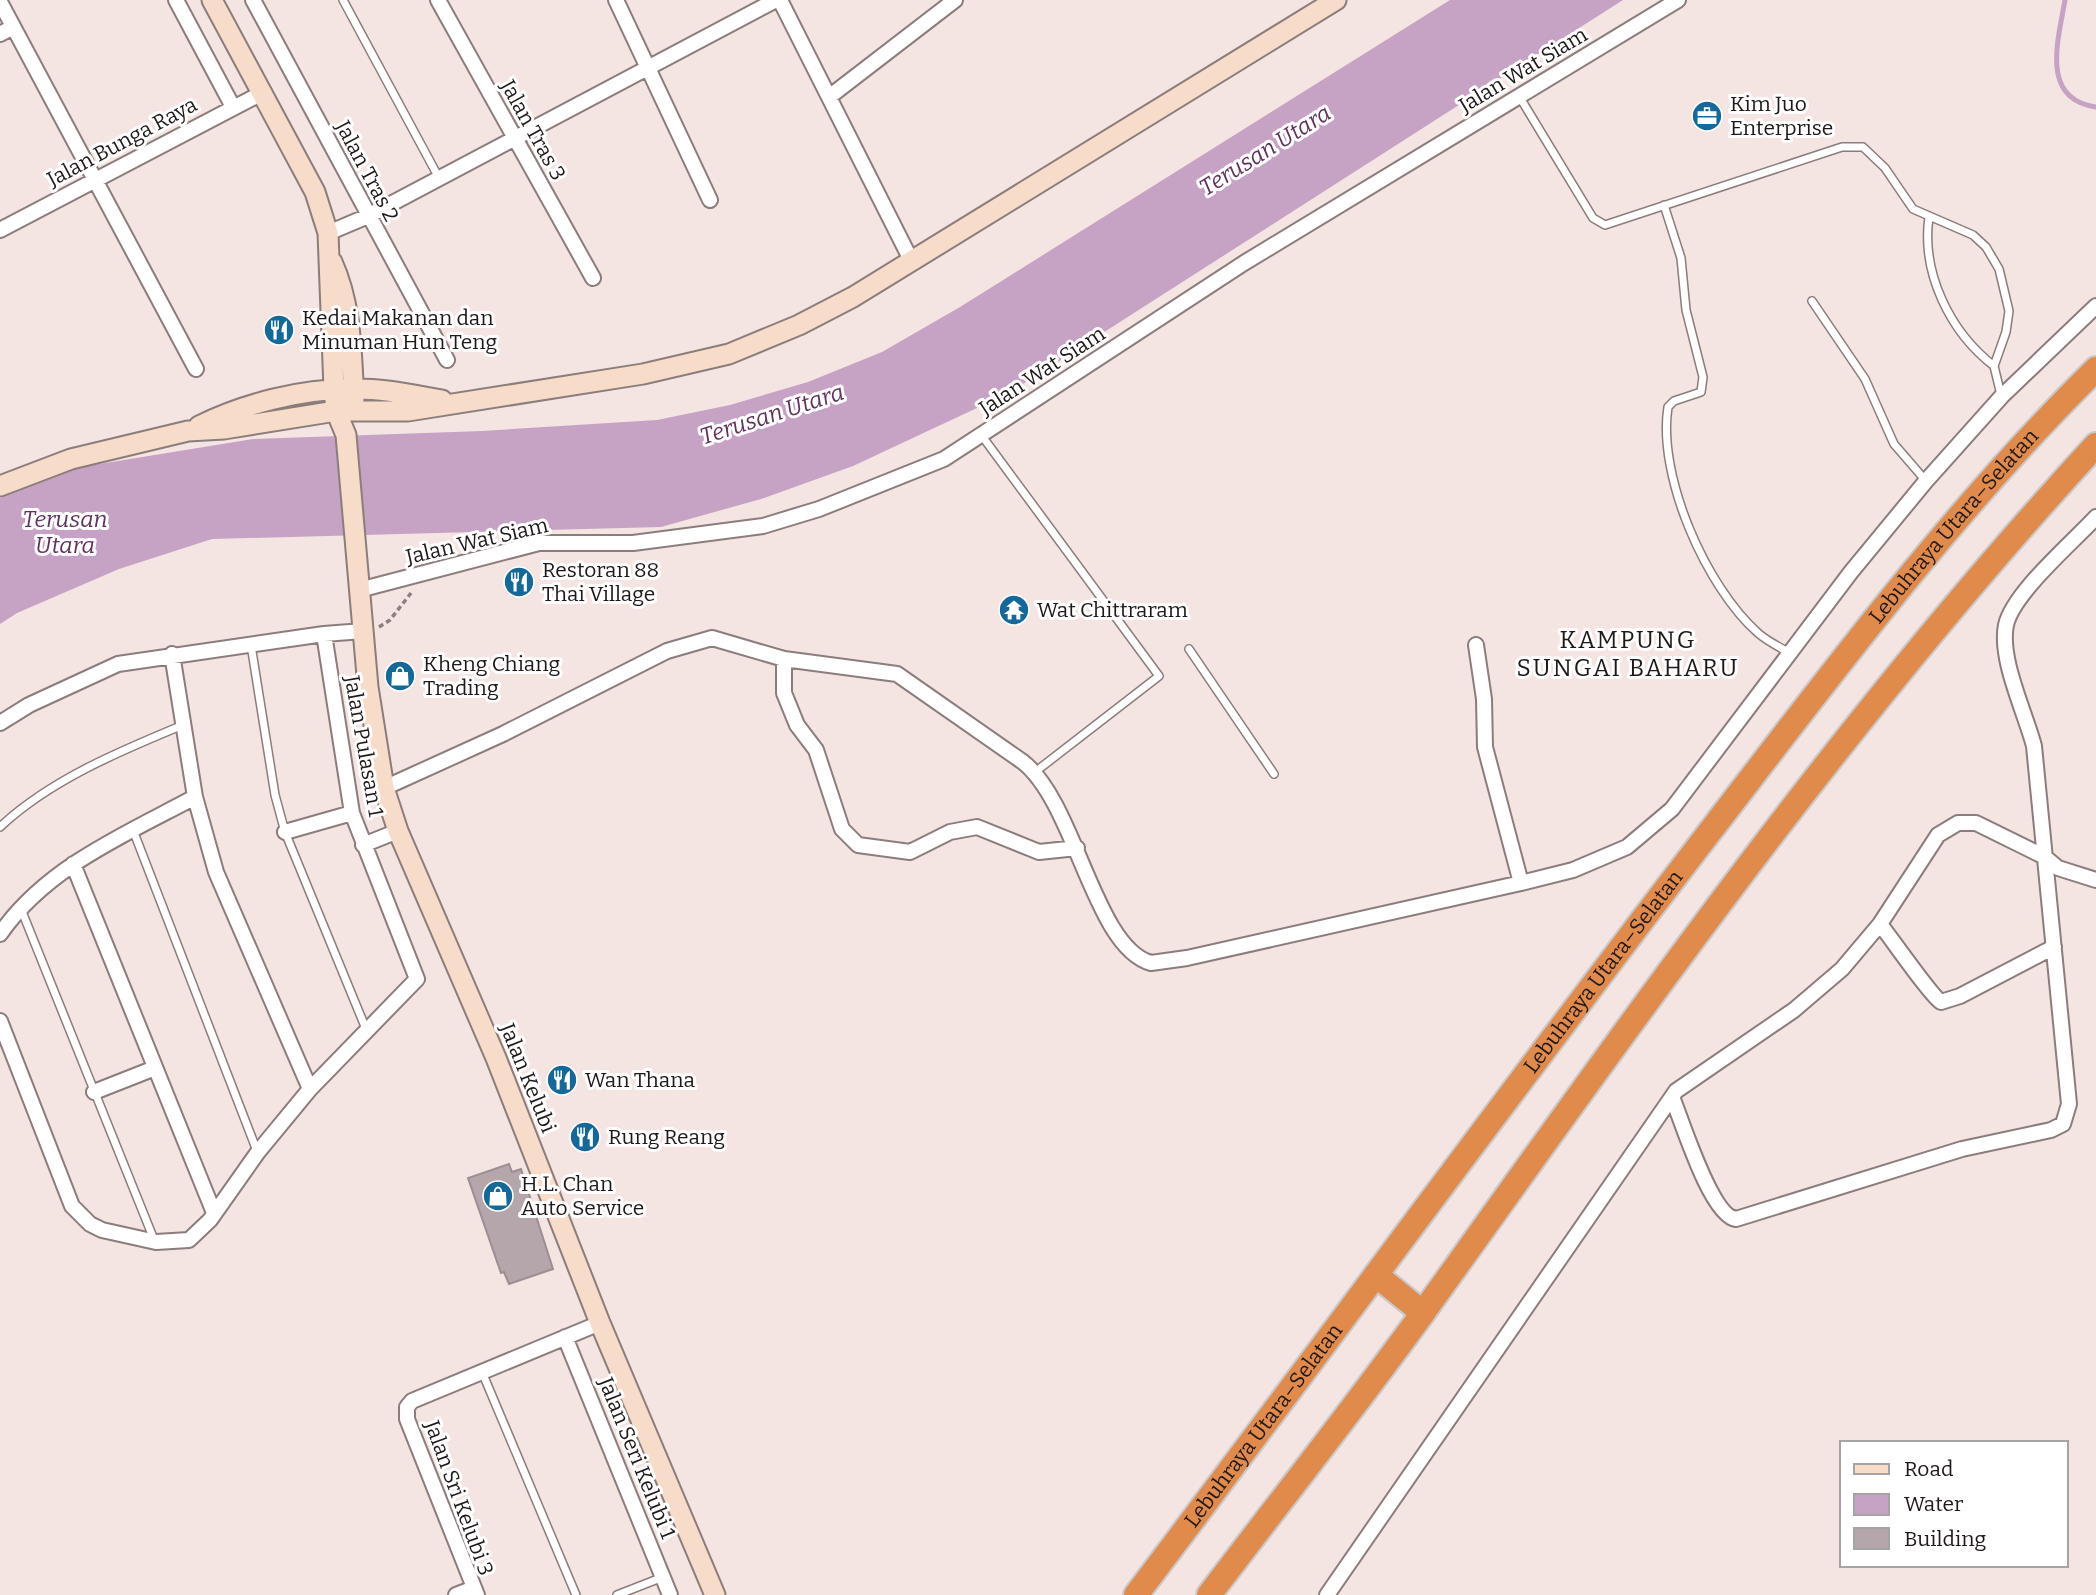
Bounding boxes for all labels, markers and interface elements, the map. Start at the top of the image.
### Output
street label: Jalan Wat Siam [1453,21,1592,119]
street label: Jalan Tras 3 [494,74,571,185]
street label: Jalan Bunga Raya [42,91,202,193]
place label: Kim Juo Enterprise [1730,91,1833,141]
water label: Terusan Utara [1194,98,1336,202]
office icon: Kim Juo Enterprise [1690,99,1724,133]
street label: Jalan Tras 2 [329,115,404,226]
place label: Kedai Makanan dan Minuman Hun Teng [302,305,498,355]
restaurant icon: Kedai Makanan dan Minuman Hun Teng [262,313,296,347]
street label: Jalan Wat Siam [973,321,1110,422]
water label: Terusan Utara [697,378,847,450]
street label: Lebuhraya Utara–Selatan [1863,423,2044,629]
water label: Terusan Utara [22,505,108,559]
street label: Jalan Wat Siam [402,512,551,570]
place label: Restoran 88 Thai Village [542,557,659,607]
restaurant icon: Restoran 88 Thai Village [502,565,536,599]
temple icon: Wat Chittraram [997,593,1031,627]
place label: Wat Chittraram [1037,597,1188,623]
district label: KAMPUNG SUNGAI BAHARU [1516,626,1740,682]
place label: Kheng Chiang Trading [423,651,560,701]
shop icon: Kheng Chiang Trading [383,659,417,693]
street label: Jalan Pulasan 1 [339,672,389,819]
street label: Lebuhraya Utara–Selatan [1518,865,1688,1078]
street label: Jalan Kelubi [494,1019,562,1137]
restaurant icon: Wan Thana [545,1063,579,1097]
place label: Wan Thana [585,1067,696,1093]
restaurant icon: Rung Reang [568,1120,602,1154]
place label: Rung Reang [608,1124,725,1150]
place label: H.L. Chan Auto Service [521,1171,644,1221]
shop icon: H.L. Chan Auto Service [481,1179,515,1213]
street label: Lebuhraya Utara–Selatan [1179,1318,1348,1533]
street label: Jalan Seri Kelubi 1 [592,1373,681,1543]
street label: Jalan Sri Kelubi 3 [419,1416,499,1579]
legend [1840,1441,2068,1567]
text: Road [1904,1456,1953,1482]
text: Water [1904,1491,1963,1517]
text: Building [1904,1526,1987,1552]

